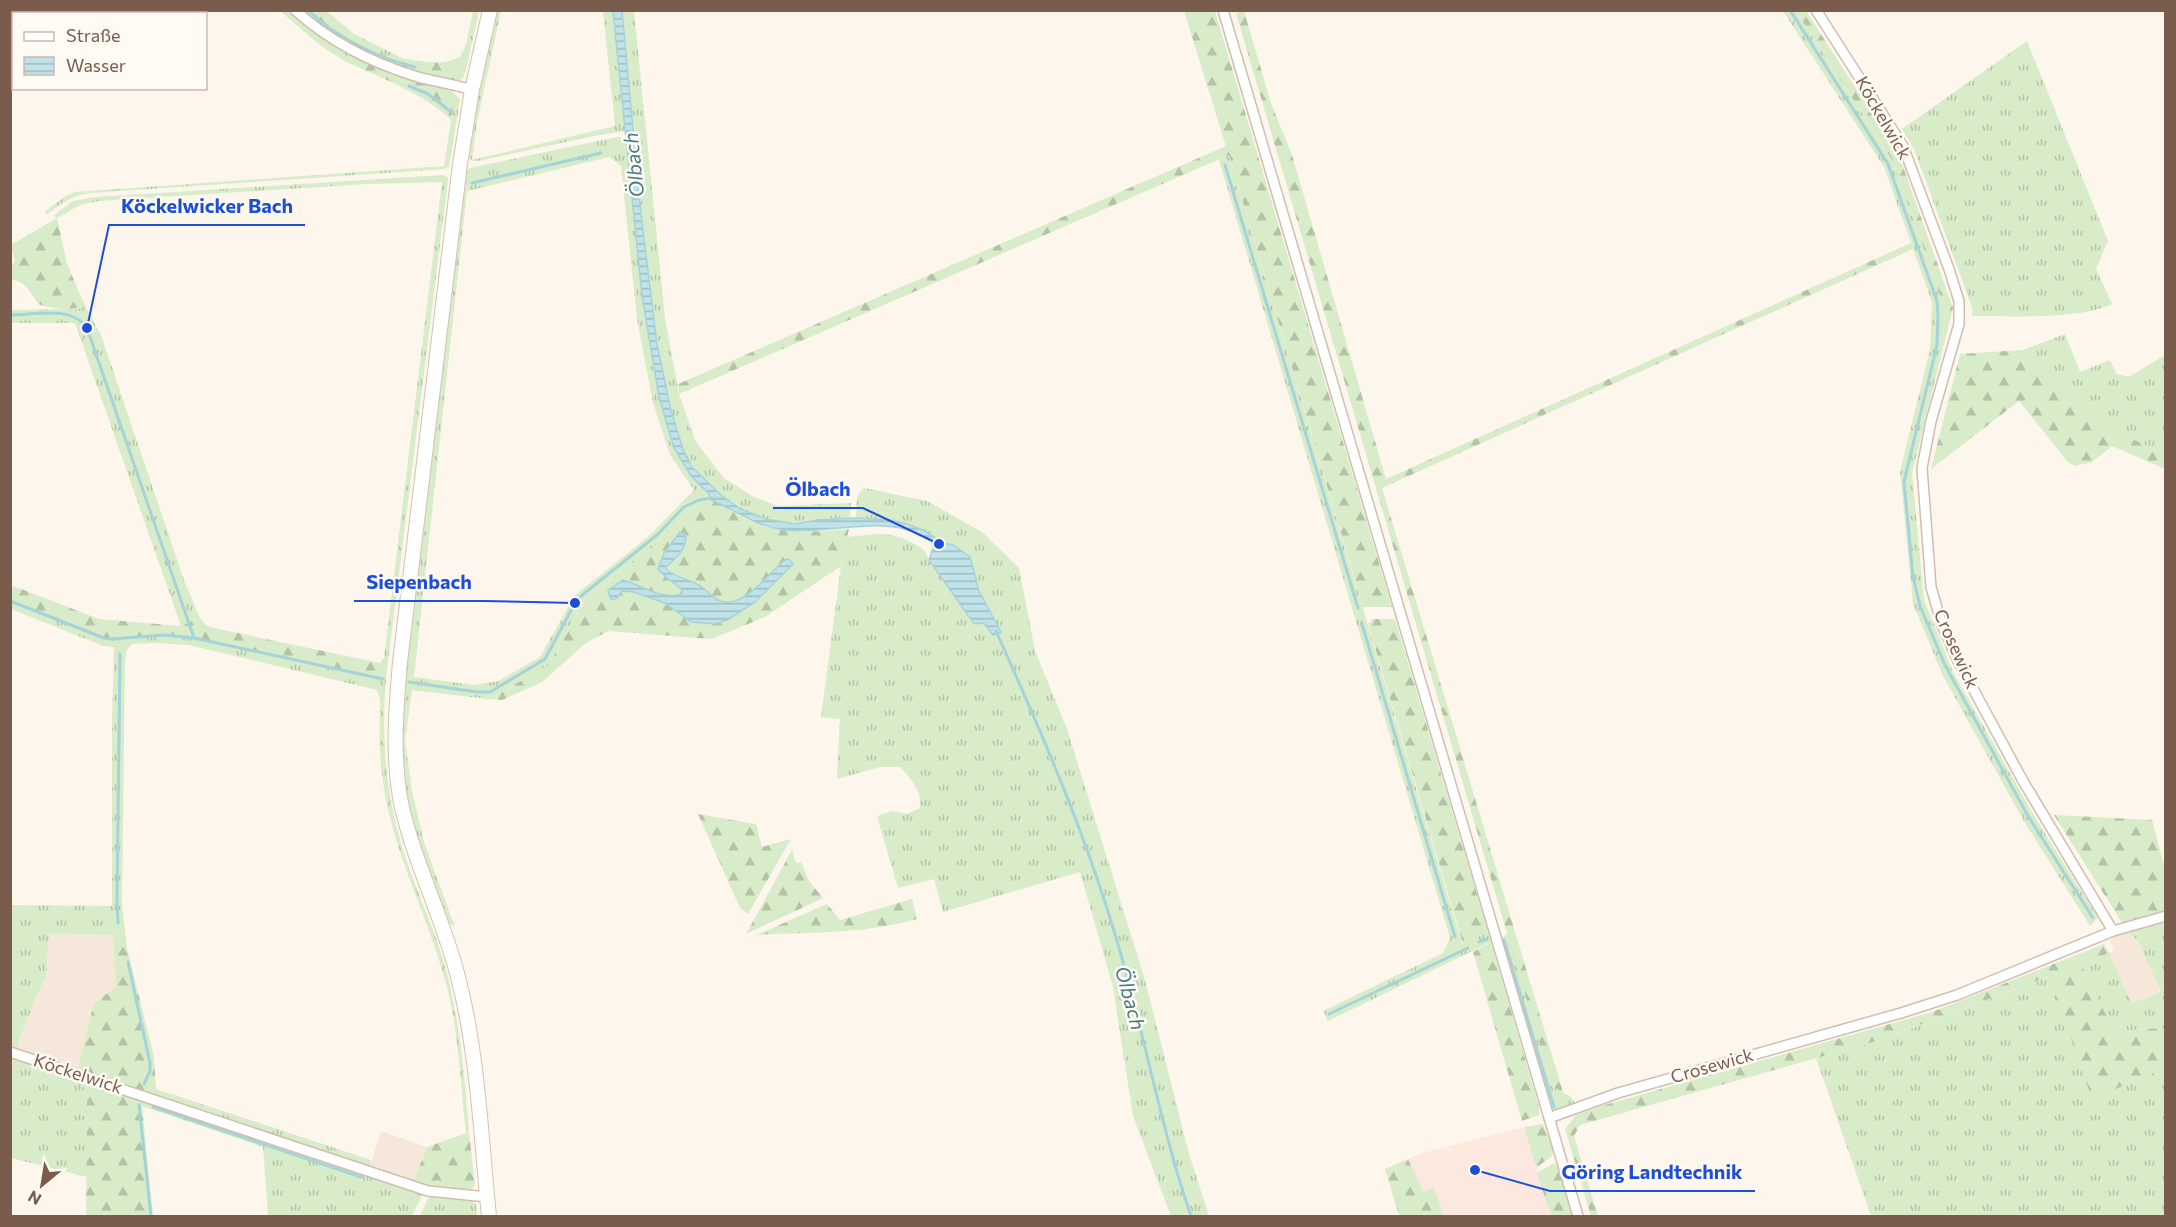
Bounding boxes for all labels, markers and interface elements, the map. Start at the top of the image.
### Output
legend [12,12,207,90]
text: Straße [66,24,121,46]
text: Wasser [66,54,126,76]
street label: Köckelwick [1851,72,1917,163]
water label: Ölbach [618,131,648,199]
callout: Köckelwicker Bach [109,187,305,225]
text: Köckelwicker Bach [121,193,293,217]
callout: Ölbach [773,470,863,508]
text: Ölbach [785,476,851,500]
callout: Siepenbach [354,563,484,601]
text: Siepenbach [366,569,472,593]
street label: Crosewick [1930,605,1984,692]
water label: Ölbach [1111,963,1151,1032]
street label: Crosewick [1668,1043,1756,1087]
street label: Köckelwick [31,1048,126,1098]
callout: Göring Landtechnik [1550,1153,1755,1191]
north arrow [12,1155,72,1215]
text: Göring Landtechnik [1562,1159,1743,1183]
text: N [24,1187,44,1210]

